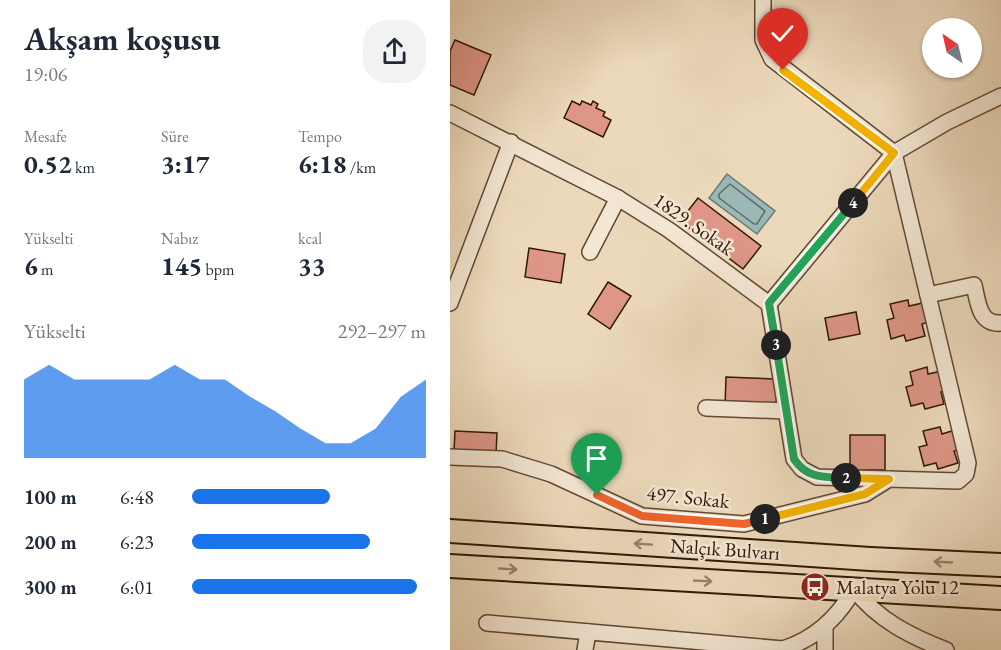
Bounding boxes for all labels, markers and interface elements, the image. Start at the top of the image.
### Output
pin [757,8,808,70]
text: Akşam koşusu [24,17,221,60]
icon: check [766,17,799,50]
north arrow [922,18,982,78]
map controls [922,18,982,78]
button: share [363,20,426,83]
text: 19:06 [24,61,67,87]
text: Mesafe [24,126,67,147]
text: Süre [161,126,188,147]
text: Tempo [298,126,342,147]
text: 0.52 [24,147,72,181]
text: 3:17 [161,147,210,181]
text: 6:18 [298,147,347,181]
text: km [72,157,95,178]
text: /km [347,157,376,178]
street label: 1829. Sokak [649,187,740,262]
pin: 4 [838,188,868,218]
text: 4 [849,192,857,213]
text: Yükselti [24,228,73,249]
text: Nabız [161,228,198,249]
text: kcal [298,228,322,249]
text: 6 [24,249,38,283]
text: 145 [161,249,202,283]
text: 33 [298,249,326,283]
text: m [38,259,53,280]
text: bpm [202,259,234,280]
text: Yükselti [24,318,86,344]
text: 292–297 m [338,318,426,344]
pin: 3 [761,330,791,360]
text: 3 [772,334,780,355]
pin [571,433,622,495]
icon: arrive [580,442,613,475]
pin: 2 [831,463,861,493]
text: 2 [842,467,850,488]
street label: 497. Sokak [645,480,731,514]
text: 100 m [24,484,77,510]
text: 6:48 [120,484,154,510]
pin: 1 [750,504,780,534]
text: 1 [761,508,769,529]
text: 200 m [24,529,77,555]
text: 6:23 [120,529,154,555]
street label: Nalçık Bulvarı [669,532,781,566]
one-way arrow [634,538,654,549]
one-way arrow [933,557,953,568]
one-way arrow [498,564,518,575]
bus stop icon: Malatya Yolu 12 [799,571,831,603]
text: 300 m [24,574,77,600]
text: 6:01 [120,574,154,600]
place label: Malatya Yolu 12 [836,574,959,600]
one-way arrow [693,575,713,586]

